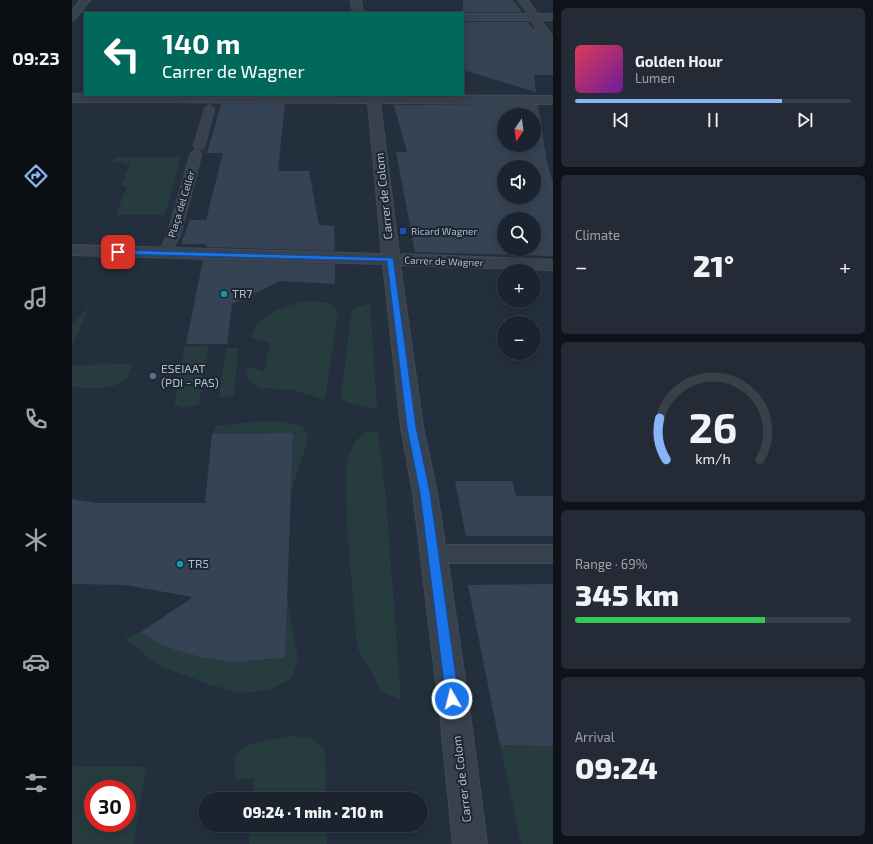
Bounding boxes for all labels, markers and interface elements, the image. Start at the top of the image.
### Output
text: 140 m [162,26,240,60]
icon: left [96,28,148,80]
text: 09:23 [12,47,60,69]
text: Golden Hour [635,52,723,70]
text: Carrer de Wagner [162,60,305,82]
text: Lumen [635,70,675,86]
north arrow [497,108,541,152]
map controls [497,108,541,360]
icon: previous [610,109,632,131]
icon: pause [702,109,724,131]
icon: next [794,109,816,131]
street label: Carrer de Colom [371,152,395,240]
button: sound [497,160,541,204]
icon: directions [22,162,50,190]
street label: Plaça del Celler [165,169,198,239]
button: search [497,212,541,256]
place label: Ricard Wagner [411,225,477,237]
marker: Ricard Wagner [398,226,408,236]
text: Climate [575,227,620,243]
pin [101,235,135,269]
icon: arrive [107,241,129,263]
text: 21° [693,247,734,283]
text: − [575,253,588,279]
text: + [839,253,851,279]
street label: Carrer de Wagner [404,254,484,268]
button: + [497,264,541,308]
icon: music [22,284,50,312]
place label: TR7 [232,286,252,300]
marker: TR7 [219,289,229,299]
button: − [497,316,541,360]
place label: ESEIAAT (PDI - PAS) [161,361,219,389]
marker: ESEIAAT (PDI - PAS) [148,371,158,381]
text: 26 [689,401,737,451]
icon: phone [22,405,50,433]
text: km/h [695,450,731,467]
icon: climate [22,526,50,554]
place label: TR5 [188,556,209,570]
text: Range · 69% [575,556,647,572]
marker: TR5 [175,559,185,569]
text: 345 km [575,576,679,612]
icon: car [22,648,50,676]
position arrow [431,678,473,720]
text: Arrival [575,729,615,745]
street label: Carrer de Colom [449,735,473,823]
text: 09:24 [575,749,658,785]
icon: filters [22,769,50,797]
speed limit sign: 30 [84,780,136,832]
text: 09:24 · 1 min · 210 m [243,803,383,821]

